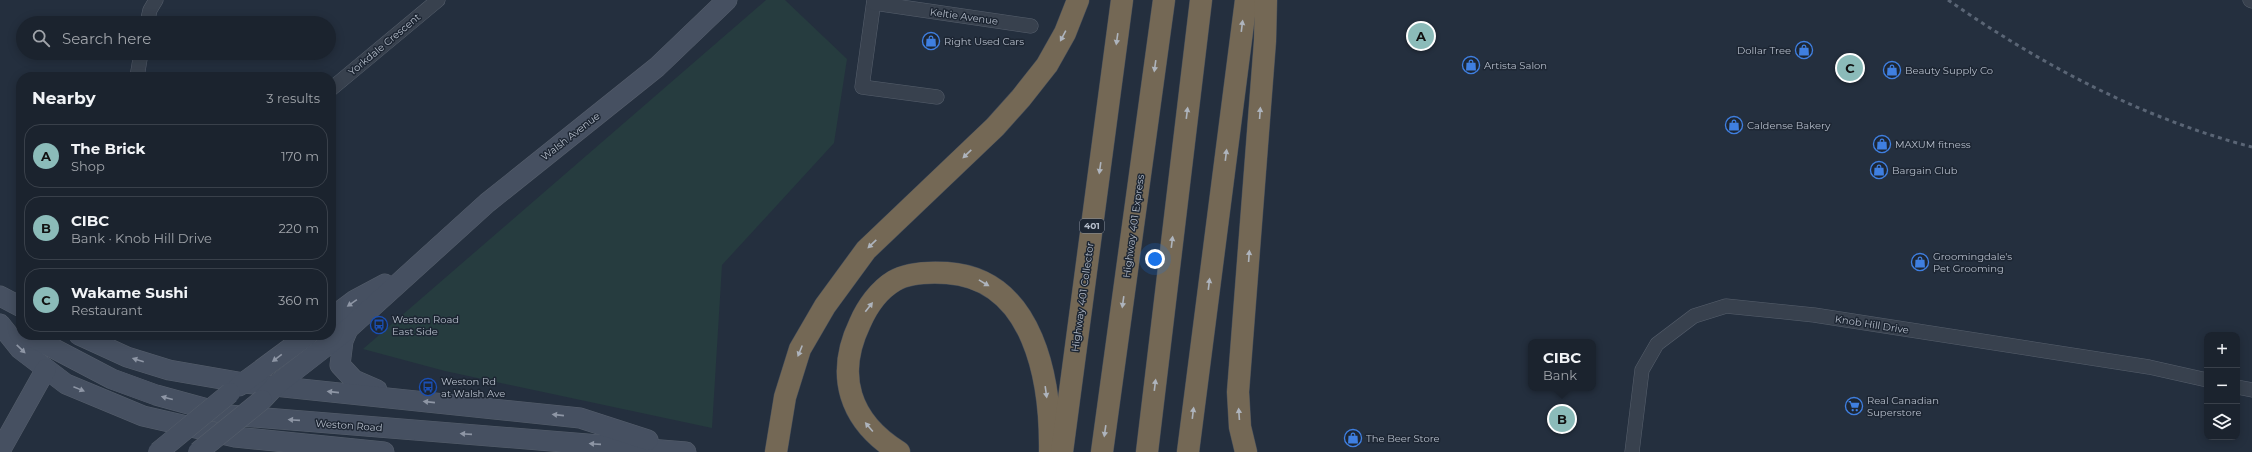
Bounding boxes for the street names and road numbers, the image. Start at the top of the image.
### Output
street label: Keltie Avenue [929,5,999,28]
street label: Yorkdale Crescent [346,10,423,78]
street label: Walsh Avenue [538,109,602,163]
street label: Highway 401 Express [1120,173,1147,279]
road number: 401 [1080,219,1104,233]
street label: Highway 401 Collector [1068,241,1097,353]
street label: Knob Hill Drive [1834,312,1910,337]
street label: Weston Road [315,417,383,434]

